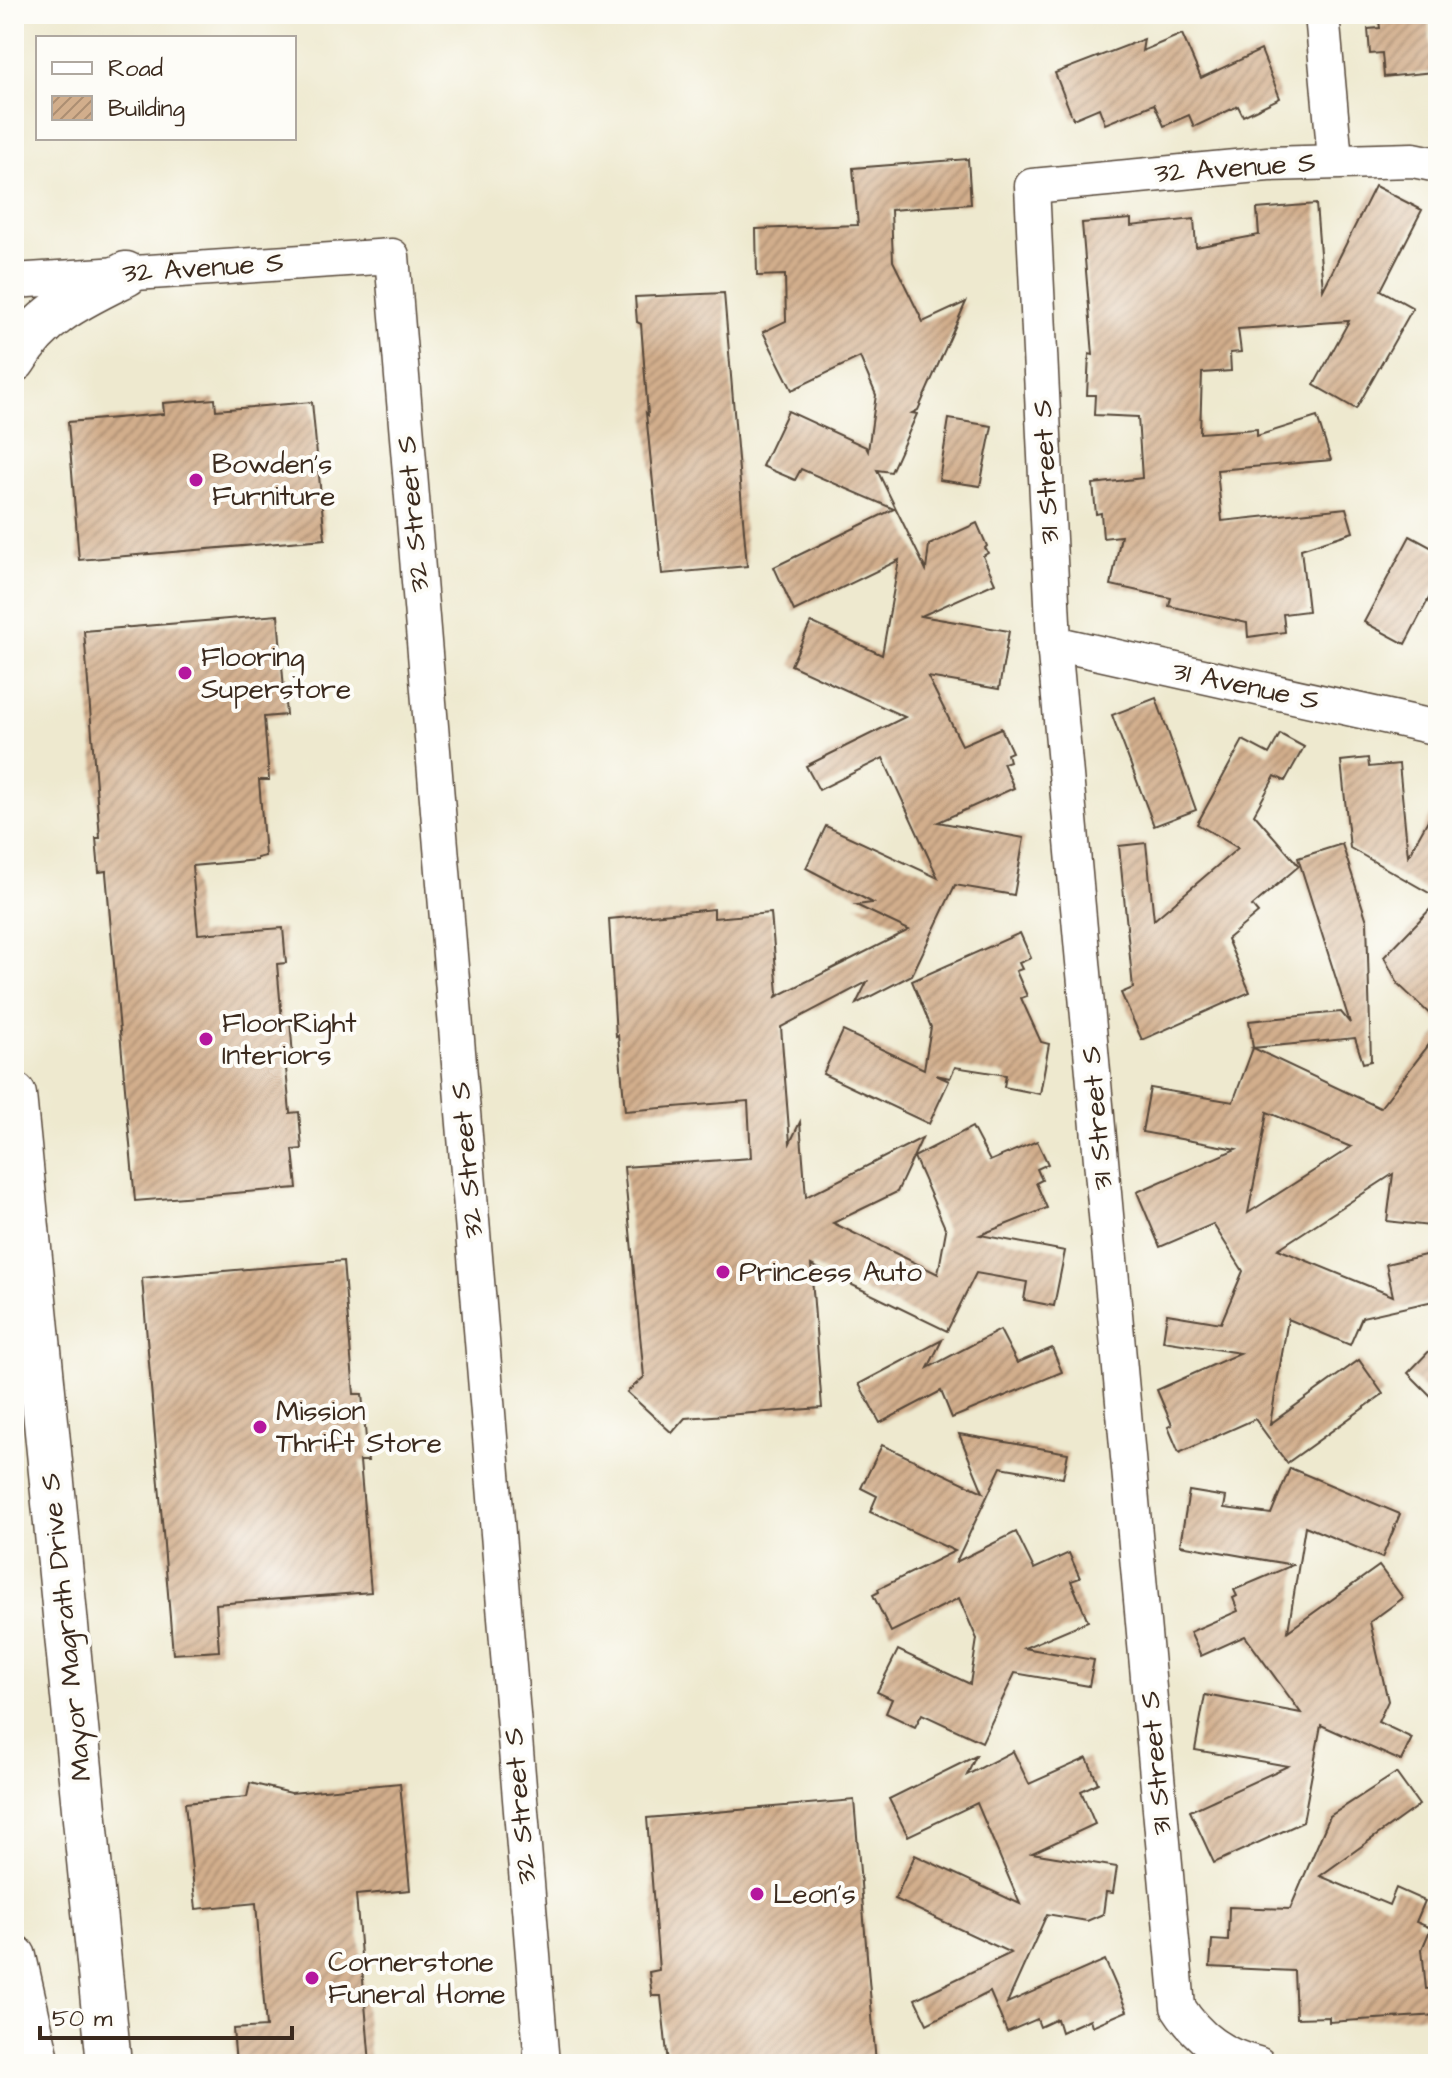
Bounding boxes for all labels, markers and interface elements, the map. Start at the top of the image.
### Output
legend [36,36,296,140]
text: Road [108,52,163,86]
text: Building [108,92,185,127]
street label: 32 Avenue S [1153,143,1317,193]
street label: 32 Avenue S [121,243,285,293]
street label: 31 Street S [1023,399,1069,545]
street label: 32 Street S [387,434,439,594]
place label: Bowden's Furniture [212,445,335,516]
marker: Bowden's Furniture [187,471,205,489]
place label: Flooring Superstore [201,638,351,709]
street label: 31 Avenue S [1169,651,1323,721]
marker: Flooring Superstore [176,664,194,682]
place label: FloorRight Interiors [222,1004,357,1075]
marker: FloorRight Interiors [197,1030,215,1048]
street label: 31 Street S [1071,1044,1123,1192]
street label: 32 Street S [441,1080,493,1240]
place label: Princess Auto [739,1253,922,1292]
marker: Princess Auto [714,1263,732,1281]
place label: Mission Thrift Store [276,1392,442,1463]
marker: Mission Thrift Store [251,1418,269,1436]
street label: Mayor Magrath Drive S [30,1471,104,1783]
street label: 31 Street S [1130,1689,1182,1837]
street label: 32 Street S [494,1726,546,1886]
place label: Leon's [773,1875,856,1914]
marker: Leon's [748,1885,766,1903]
place label: Cornerstone Funeral Home [328,1943,506,2014]
marker: Cornerstone Funeral Home [303,1969,321,1987]
scale bar [40,1990,292,2040]
text: 50 m [52,2002,113,2036]

